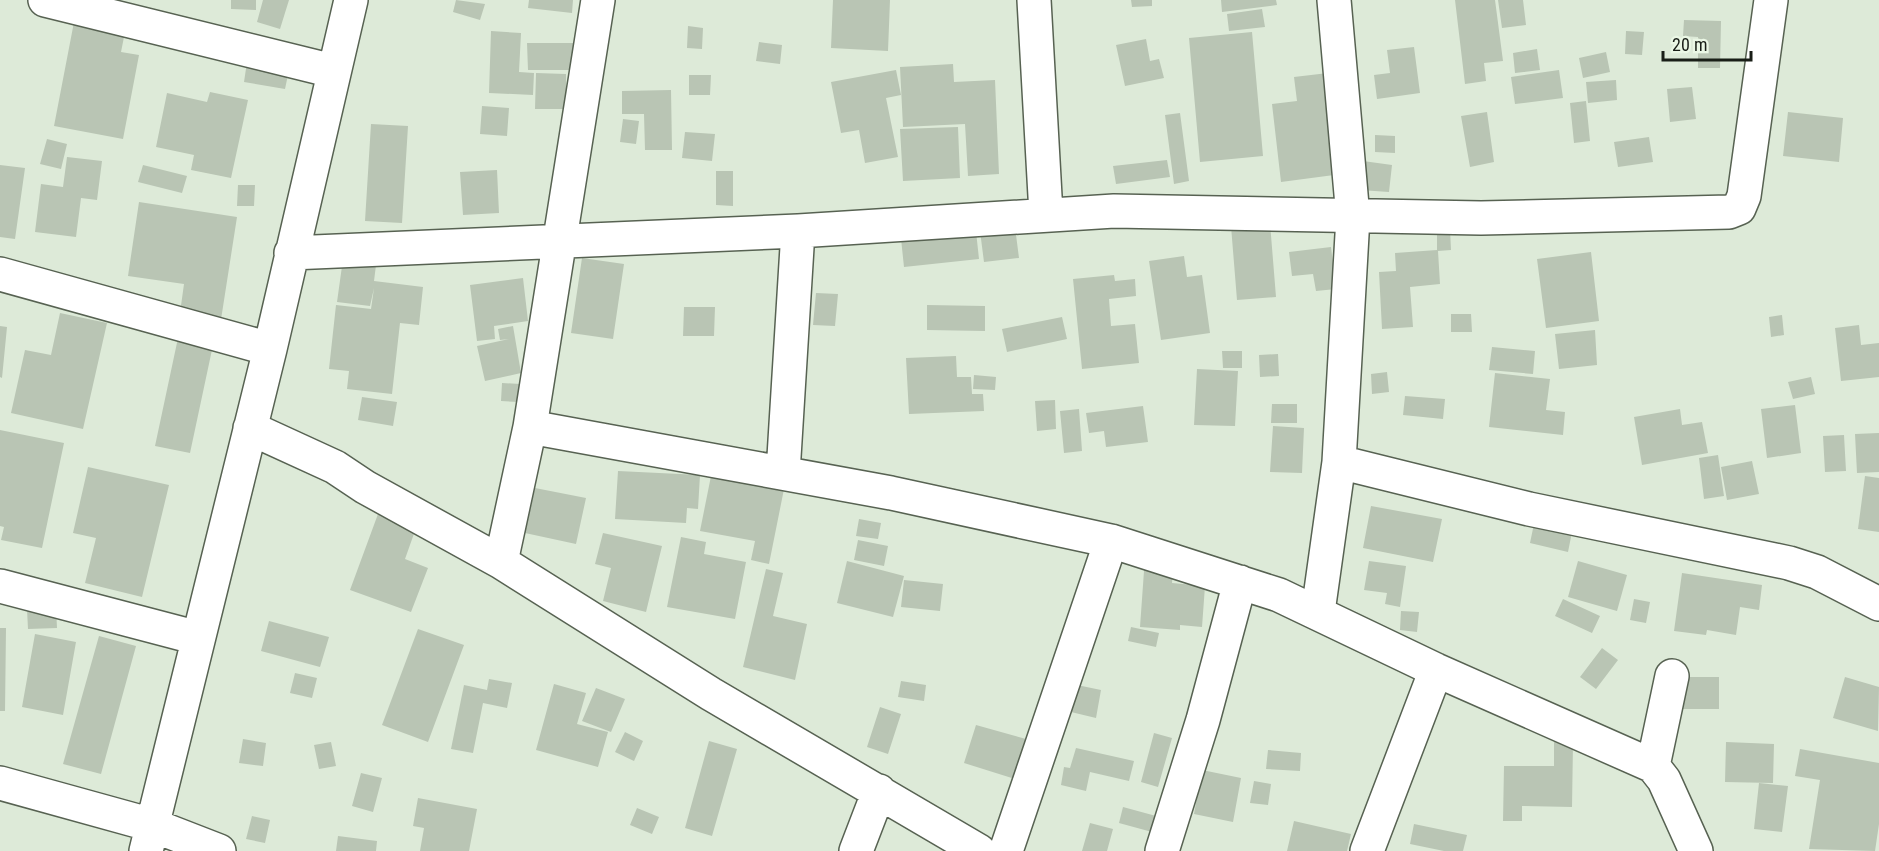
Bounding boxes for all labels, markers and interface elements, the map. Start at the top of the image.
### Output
scale bar [1663,24,1752,62]
text: 20 m [1672,34,1707,55]

